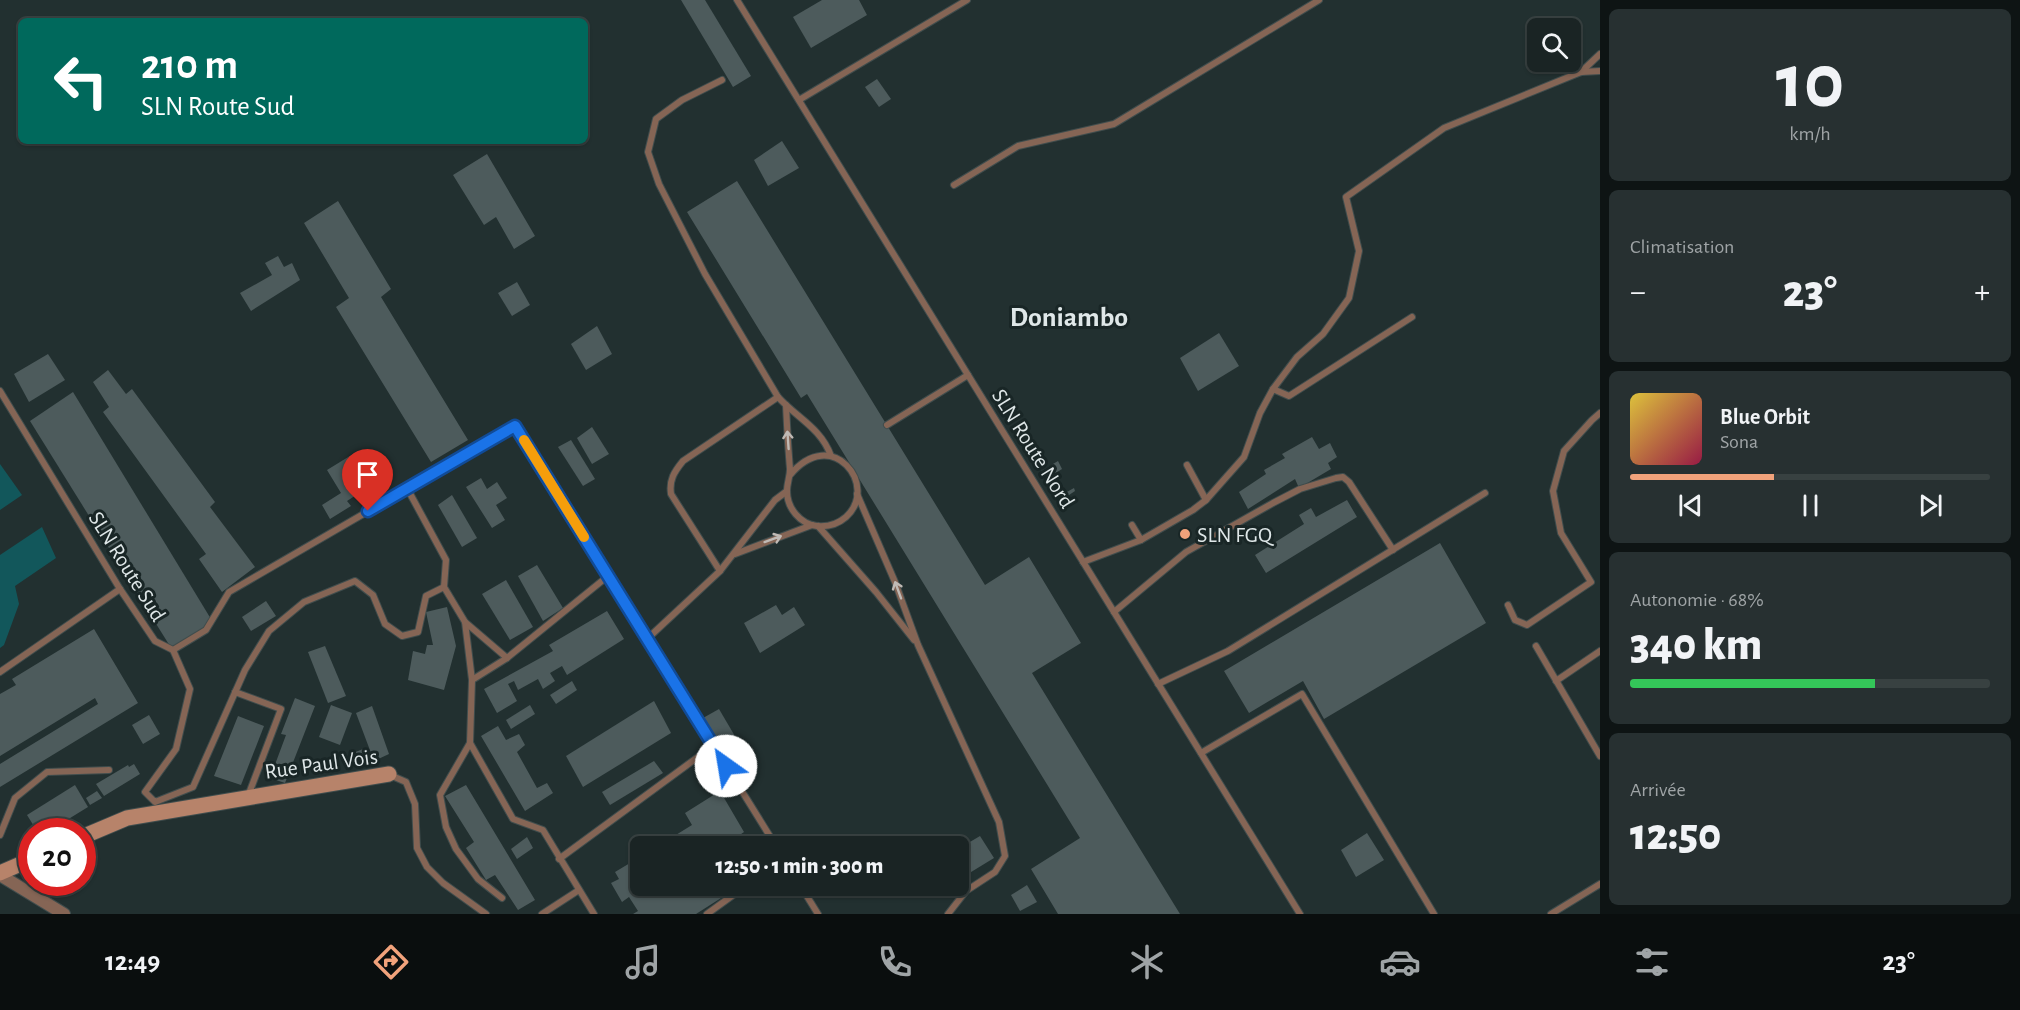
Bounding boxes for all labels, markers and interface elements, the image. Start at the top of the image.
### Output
map controls [1527,18,1581,72]
button: search [1527,18,1581,72]
icon: left [42,42,120,120]
text: 210 m [141,44,238,86]
text: 10 [1776,44,1844,122]
text: SLN Route Sud [141,93,295,120]
text: km/h [1789,124,1831,144]
text: Climatisation [1630,237,1734,257]
text: 23° [1783,270,1837,315]
text: − [1630,276,1646,309]
text: + [1974,276,1990,309]
district label: Doniambo [1010,304,1128,332]
street label: SLN Route Nord [988,385,1078,512]
text: Blue Orbit [1720,406,1810,428]
one-way arrow [782,430,793,450]
text: Sona [1720,432,1758,452]
pin [342,449,393,511]
icon: arrive [351,458,384,491]
icon: previous [1674,489,1707,522]
icon: pause [1794,489,1827,522]
icon: next [1914,489,1947,522]
street label: SLN Route Sud [85,508,170,625]
place label: SLN FGQ [1197,524,1275,546]
marker: SLN FGQ [1178,527,1192,541]
one-way arrow [763,533,782,544]
one-way arrow [891,581,902,600]
text: Autonomie · 68% [1630,590,1764,610]
text: 340 km [1630,623,1762,668]
position arrow [694,734,758,798]
street label: Rue Paul Vois [263,745,379,783]
text: Arrivée [1630,780,1686,800]
text: 12:50 [1630,813,1721,858]
speed limit sign: 20 [18,818,96,896]
text: 12:50 · 1 min · 300 m [716,855,883,877]
icon: directions [370,941,412,983]
icon: music [622,941,664,983]
icon: phone [874,941,916,983]
icon: climate [1126,941,1168,983]
icon: car [1379,941,1421,983]
icon: filters [1631,941,1673,983]
text: 12:49 [105,948,160,975]
text: 23° [1883,948,1915,975]

